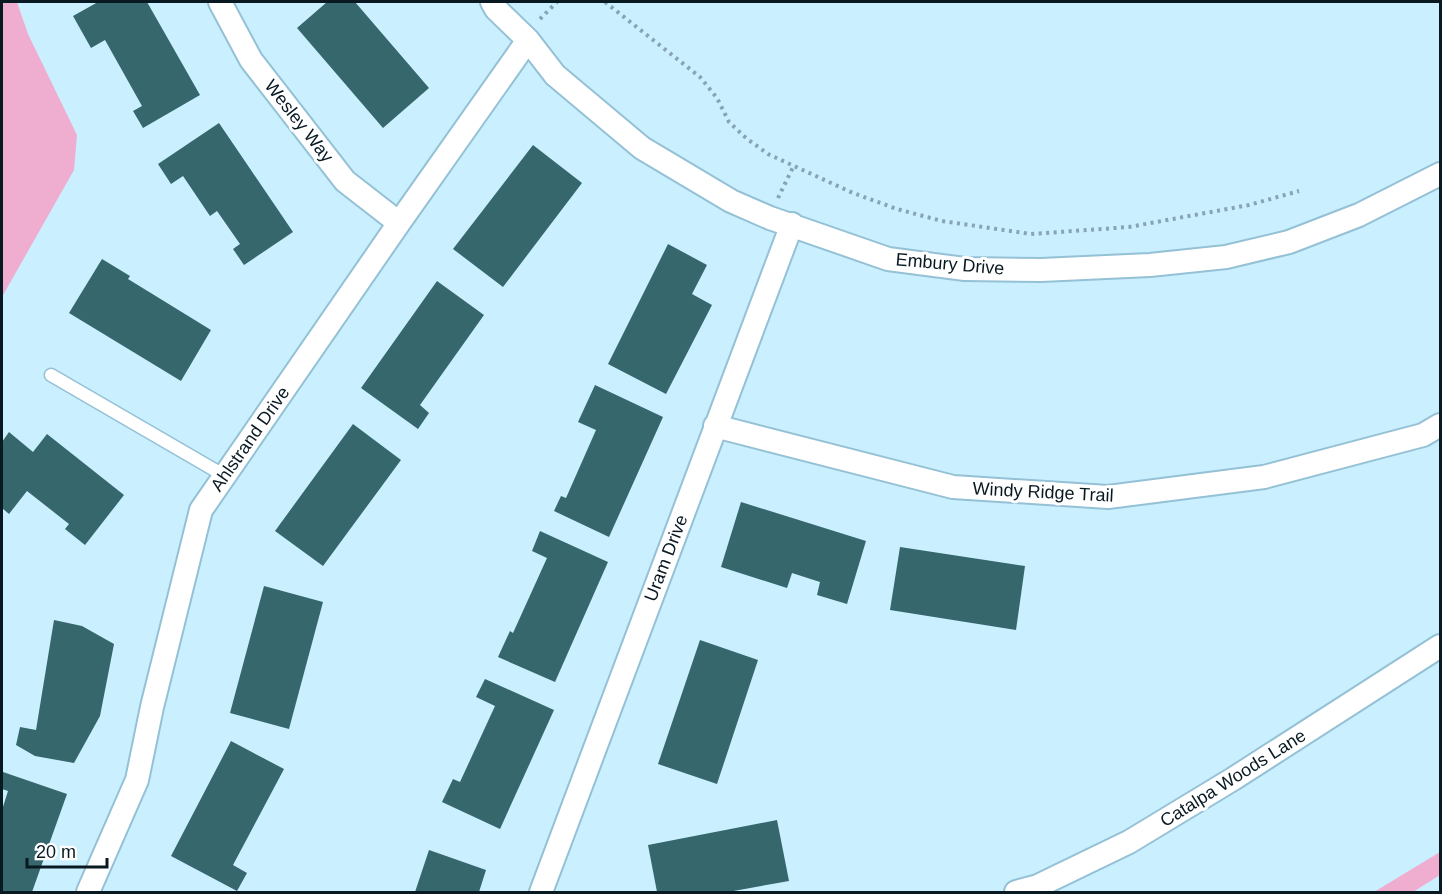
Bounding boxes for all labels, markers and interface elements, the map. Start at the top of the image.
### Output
street label: Wesley Way [261,76,337,166]
street label: Embury Drive [895,249,1005,279]
street label: Ahlstrand Drive [207,383,293,495]
street label: Windy Ridge Trail [972,478,1114,506]
street label: Uram Drive [640,512,692,604]
street label: Catalpa Woods Lane [1157,725,1309,831]
scale bar [27,831,106,869]
text: 20 m [36,842,76,862]

